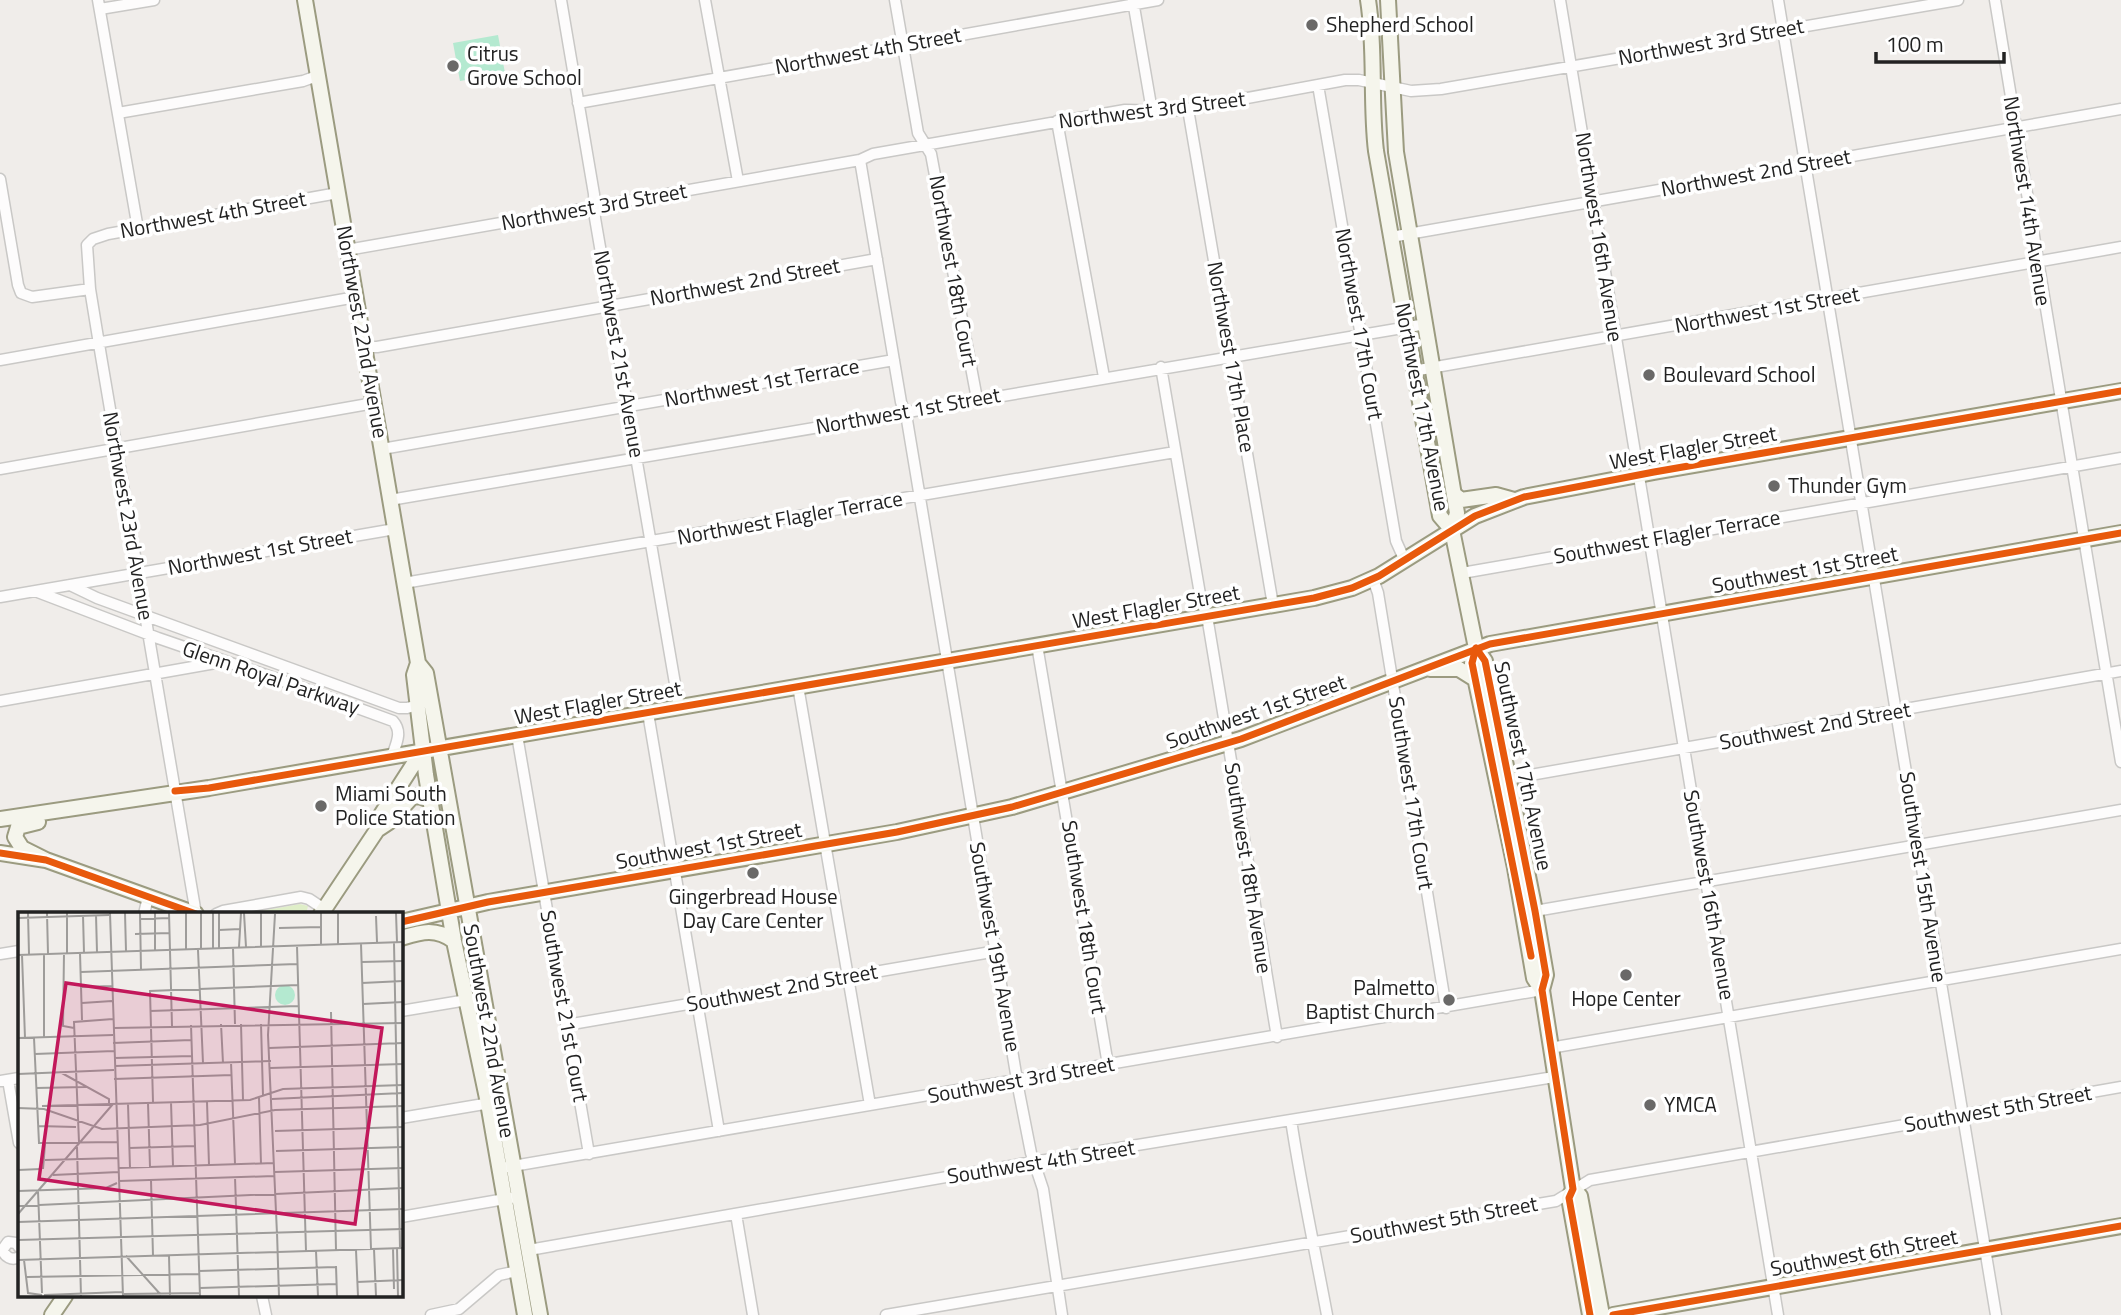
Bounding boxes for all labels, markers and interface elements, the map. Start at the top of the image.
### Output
place label: Shepherd School [1326,8,1474,40]
street label: Northwest 3rd Street [1616,9,1807,73]
marker: Shepherd School [1304,17,1320,33]
street label: Northwest 4th Street [772,18,964,82]
scale bar [1876,21,2004,65]
text: 100 m [1886,28,1943,60]
place label: Citrus Grove School [467,37,582,93]
marker: Citrus Grove School [445,58,461,74]
street label: Northwest 3rd Street [1057,82,1248,136]
street label: Northwest 14th Avenue [1996,94,2060,308]
street label: Northwest 16th Avenue [1568,130,1632,344]
street label: Northwest 2nd Street [1658,139,1854,204]
street label: Northwest 18th Court [921,172,987,370]
street label: Northwest 3rd Street [499,174,690,238]
street label: Northwest 4th Street [117,182,309,246]
street label: Northwest 22nd Avenue [329,223,397,441]
street label: Northwest 17th Court [1327,225,1393,423]
street label: Northwest 21st Avenue [586,248,654,460]
street label: Northwest 2nd Street [647,248,843,313]
street label: Northwest 17th Place [1199,259,1265,455]
street label: Northwest 1st Street [1672,277,1862,341]
street label: Northwest 17th Avenue [1387,300,1459,514]
street label: Northwest 1st Terrace [662,349,862,415]
place label: Boulevard School [1663,358,1815,390]
marker: Boulevard School [1641,367,1657,383]
street label: Northwest 1st Street [813,378,1003,442]
street label: Northwest 23rd Avenue [95,409,163,623]
street label: West Flagler Street [1607,416,1780,477]
place label: Thunder Gym [1788,469,1907,501]
marker: Thunder Gym [1766,478,1782,494]
street label: Northwest Flagler Terrace [675,481,905,553]
street label: Southwest Flagler Terrace [1551,500,1783,572]
street label: Northwest 1st Street [165,519,355,583]
street label: Southwest 1st Street [1709,537,1901,601]
street label: West Flagler Street [1070,575,1243,636]
street label: Glenn Royal Parkway [178,632,364,722]
street label: Southwest 17th Avenue [1486,658,1562,873]
street label: Southwest 1st Street [1162,665,1350,757]
street label: West Flagler Street [512,671,685,732]
street label: Southwest 2nd Street [1717,692,1913,758]
street label: Southwest 17th Court [1381,694,1443,892]
street label: Southwest 18th Avenue [1217,760,1281,975]
street label: Southwest 15th Avenue [1892,769,1956,984]
place label: Miami South Police Station [335,777,456,833]
street label: Southwest 16th Avenue [1676,787,1744,1002]
marker: Miami South Police Station [313,798,329,814]
street label: Southwest 1st Street [613,813,805,877]
street label: Southwest 18th Court [1054,818,1116,1016]
street label: Southwest 19th Avenue [962,839,1030,1054]
marker: Gingerbread House Day Care Center [745,865,761,881]
place label: Gingerbread House Day Care Center [668,880,838,936]
street label: Southwest 21st Court [532,908,598,1105]
inset map [18,912,402,1298]
street label: Southwest 22nd Avenue [455,921,525,1140]
street label: Southwest 2nd Street [684,954,880,1020]
marker: Hope Center [1618,967,1634,983]
place label: Palmetto Baptist Church [1305,971,1435,1027]
place label: Hope Center [1571,982,1681,1014]
marker: Palmetto Baptist Church [1441,992,1457,1008]
street label: Southwest 3rd Street [925,1047,1117,1111]
street label: Southwest 5th Street [1902,1076,2095,1140]
place label: YMCA [1664,1088,1717,1120]
marker: YMCA [1642,1097,1658,1113]
street label: Southwest 4th Street [945,1130,1138,1192]
street label: Southwest 5th Street [1348,1187,1541,1251]
street label: Southwest 6th Street [1768,1220,1961,1284]

